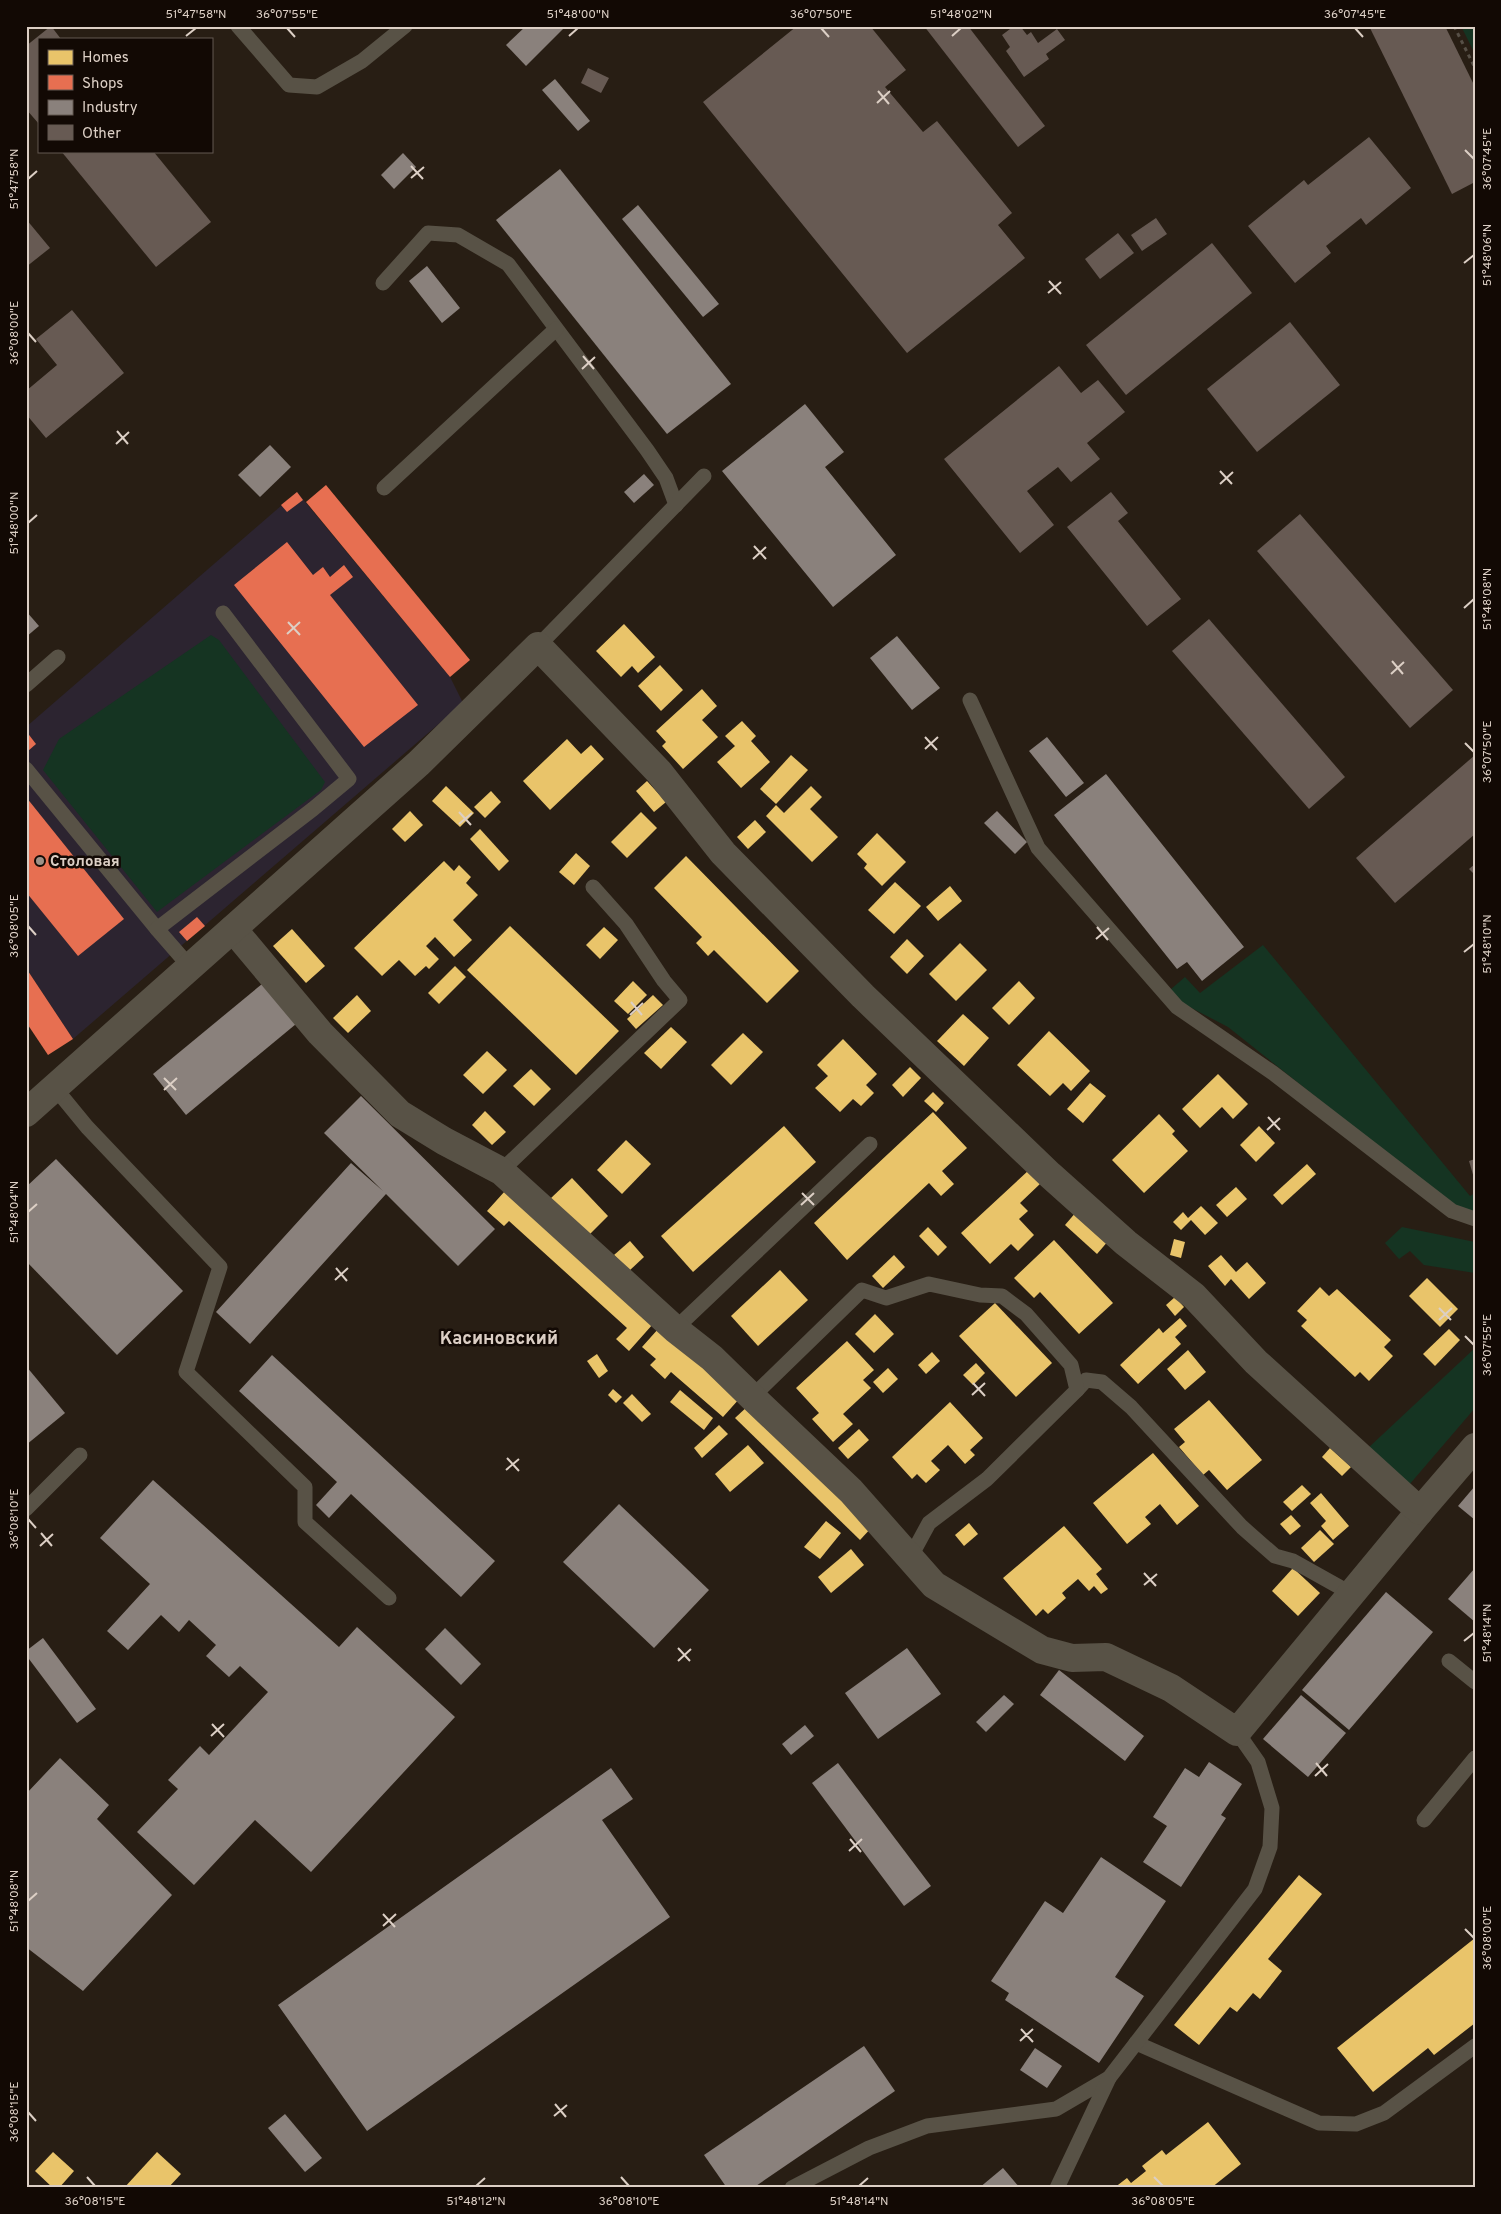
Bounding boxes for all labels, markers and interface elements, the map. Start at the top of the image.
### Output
text: 51°47'58"N [165,7,227,23]
text: 36°07'55"E [256,7,318,23]
text: 51°48'00"N [547,7,609,23]
text: 36°07'50"E [790,7,852,23]
text: 51°48'02"N [930,7,992,23]
text: 36°07'45"E [1324,7,1386,23]
legend [38,38,212,152]
text: Homes [82,49,129,68]
text: Shops [82,75,123,94]
text: Industry [82,99,138,118]
text: Other [82,125,121,144]
text: 36°07'45"E [1480,128,1496,190]
text: 51°47'58"N [7,148,23,210]
text: 51°48'06"N [1480,224,1496,286]
text: 36°08'00"E [7,301,23,365]
text: 51°48'00"N [7,492,23,554]
text: 51°48'08"N [1480,568,1496,630]
text: 36°07'50"E [1480,721,1496,783]
place label: Столовая [50,853,120,872]
marker: Столовая [34,855,46,867]
text: 36°08'05"E [7,894,23,958]
text: 51°48'10"N [1480,914,1496,974]
text: 51°48'04"N [7,1181,23,1243]
text: 36°07'55"E [1480,1314,1496,1376]
district label: Касиновский [440,1328,558,1351]
text: 36°08'10"E [7,1488,23,1550]
text: 51°48'14"N [1480,1603,1496,1663]
text: 51°48'08"N [7,1870,23,1932]
text: 36°08'00"E [1480,1906,1496,1970]
text: 36°08'15"E [7,2082,23,2142]
text: 36°08'15"E [65,2194,125,2210]
text: 51°48'12"N [446,2194,506,2210]
text: 36°08'10"E [598,2194,660,2210]
text: 51°48'14"N [829,2194,889,2210]
text: 36°08'05"E [1131,2194,1195,2210]

